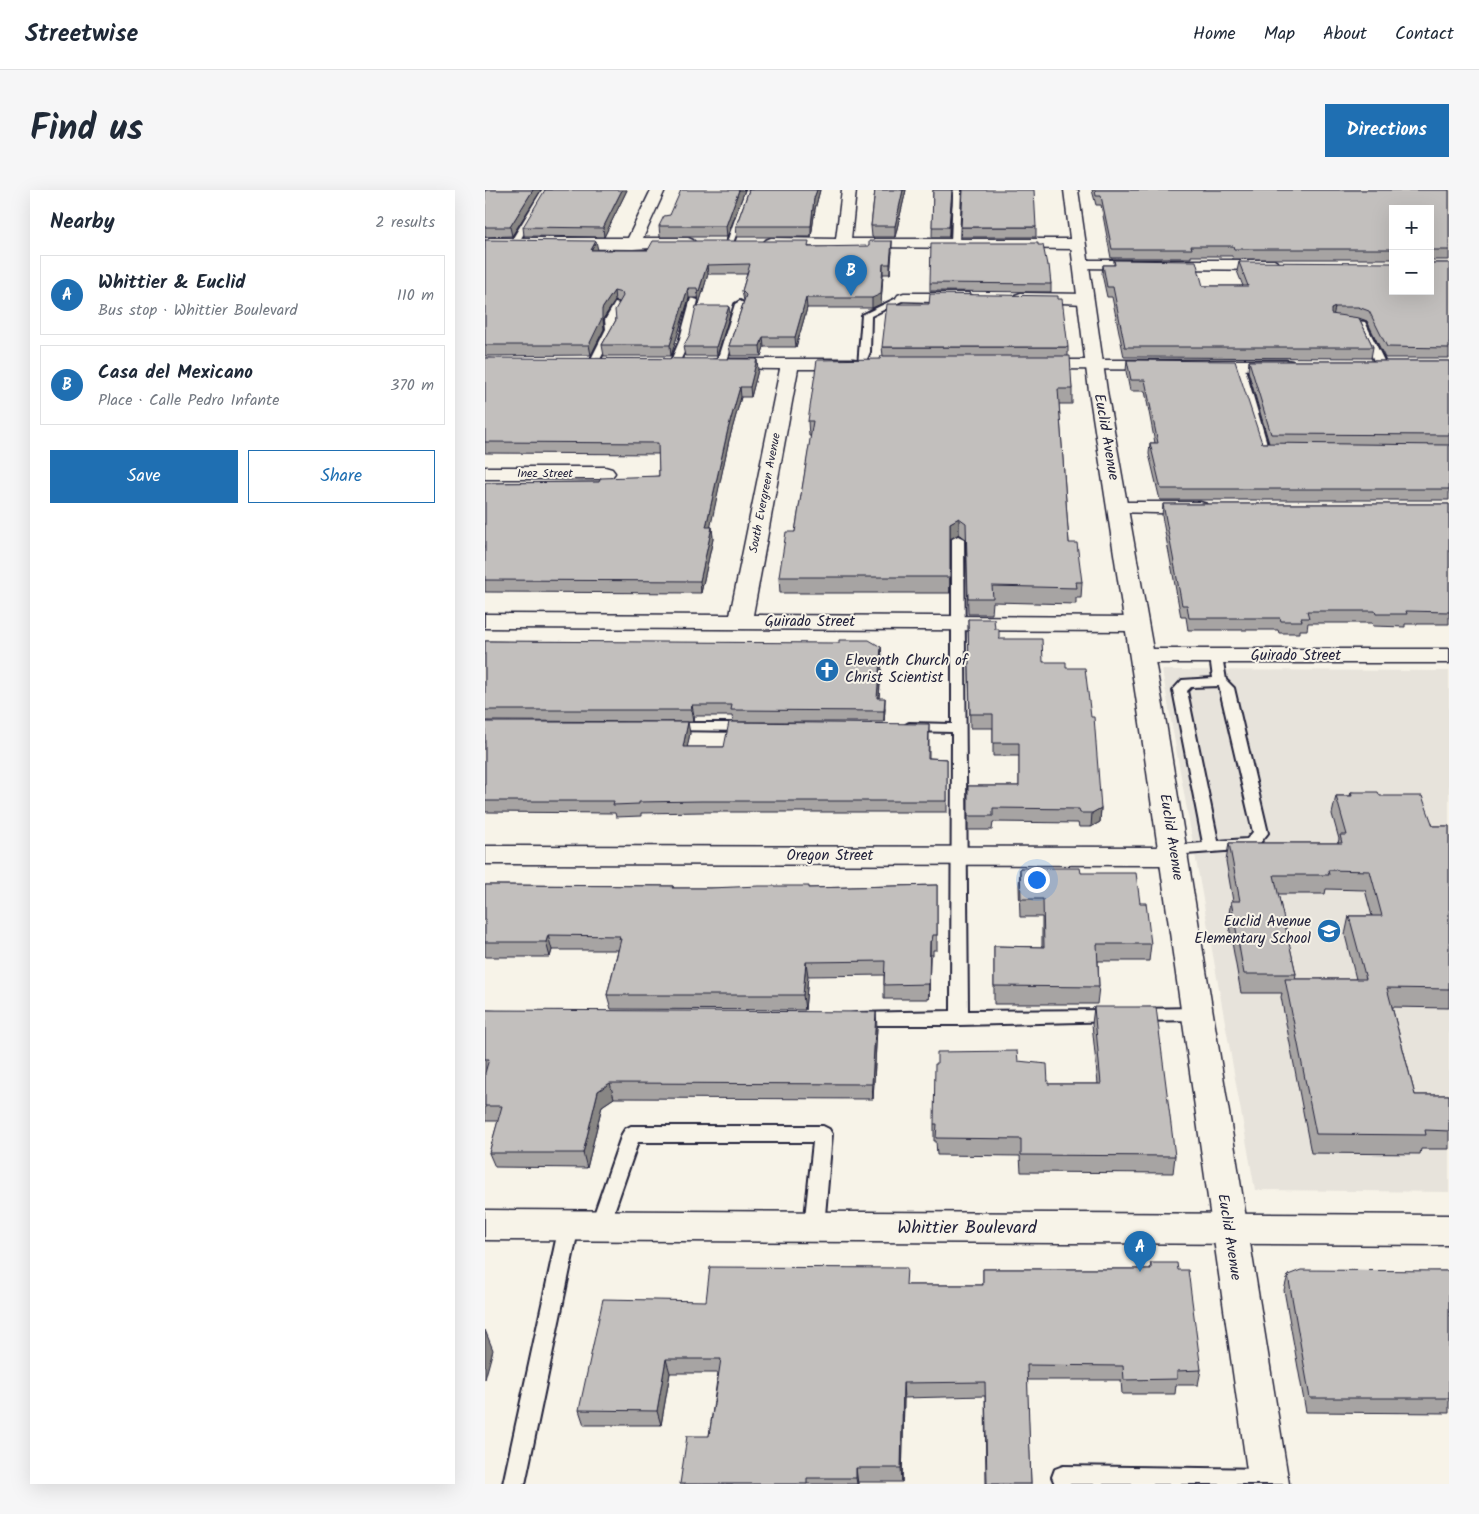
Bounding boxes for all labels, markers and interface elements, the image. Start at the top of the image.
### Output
text: Streetwise [25,15,138,54]
text: Home [1193,20,1236,49]
text: Map [1264,20,1295,49]
text: About [1323,20,1367,49]
text: Contact [1395,20,1454,49]
text: Find us [30,102,143,158]
button: Directions [1325,104,1449,157]
map controls [1389,205,1434,295]
button: + [1389,205,1434,250]
text: Nearby [50,206,115,239]
text: 2 results [375,210,435,235]
button: − [1389,250,1434,295]
pin: B [835,255,867,296]
text: Whittier & Euclid [98,268,246,298]
text: A [62,283,72,308]
text: 110 m [397,283,434,308]
text: Bus stop · Whittier Boulevard [98,298,297,323]
text: Casa del Mexicano [98,358,253,388]
text: B [62,373,72,398]
text: 370 m [390,373,434,398]
text: Place · Calle Pedro Infante [98,388,279,413]
street label: Euclid Avenue [1087,392,1125,482]
street label: South Evergreen Avenue [744,431,786,555]
button: Save [50,450,238,503]
button: Share [248,450,435,503]
street label: Inez Street [517,464,573,483]
street label: Guirado Street [765,610,855,634]
street label: Guirado Street [1251,644,1341,668]
place label: Eleventh Church of Christ Scientist [845,649,969,690]
church icon: Eleventh Church of Christ Scientist [814,657,840,683]
street label: Euclid Avenue [1152,792,1190,882]
street label: Oregon Street [787,844,874,868]
your location [1024,867,1050,893]
place label: Euclid Avenue Elementary School [1194,910,1311,951]
school or university icon: Euclid Avenue Elementary School [1316,918,1342,944]
street label: Euclid Avenue [1210,1192,1248,1282]
street label: Whittier Boulevard [897,1214,1038,1243]
pin: A [1124,1231,1156,1272]

